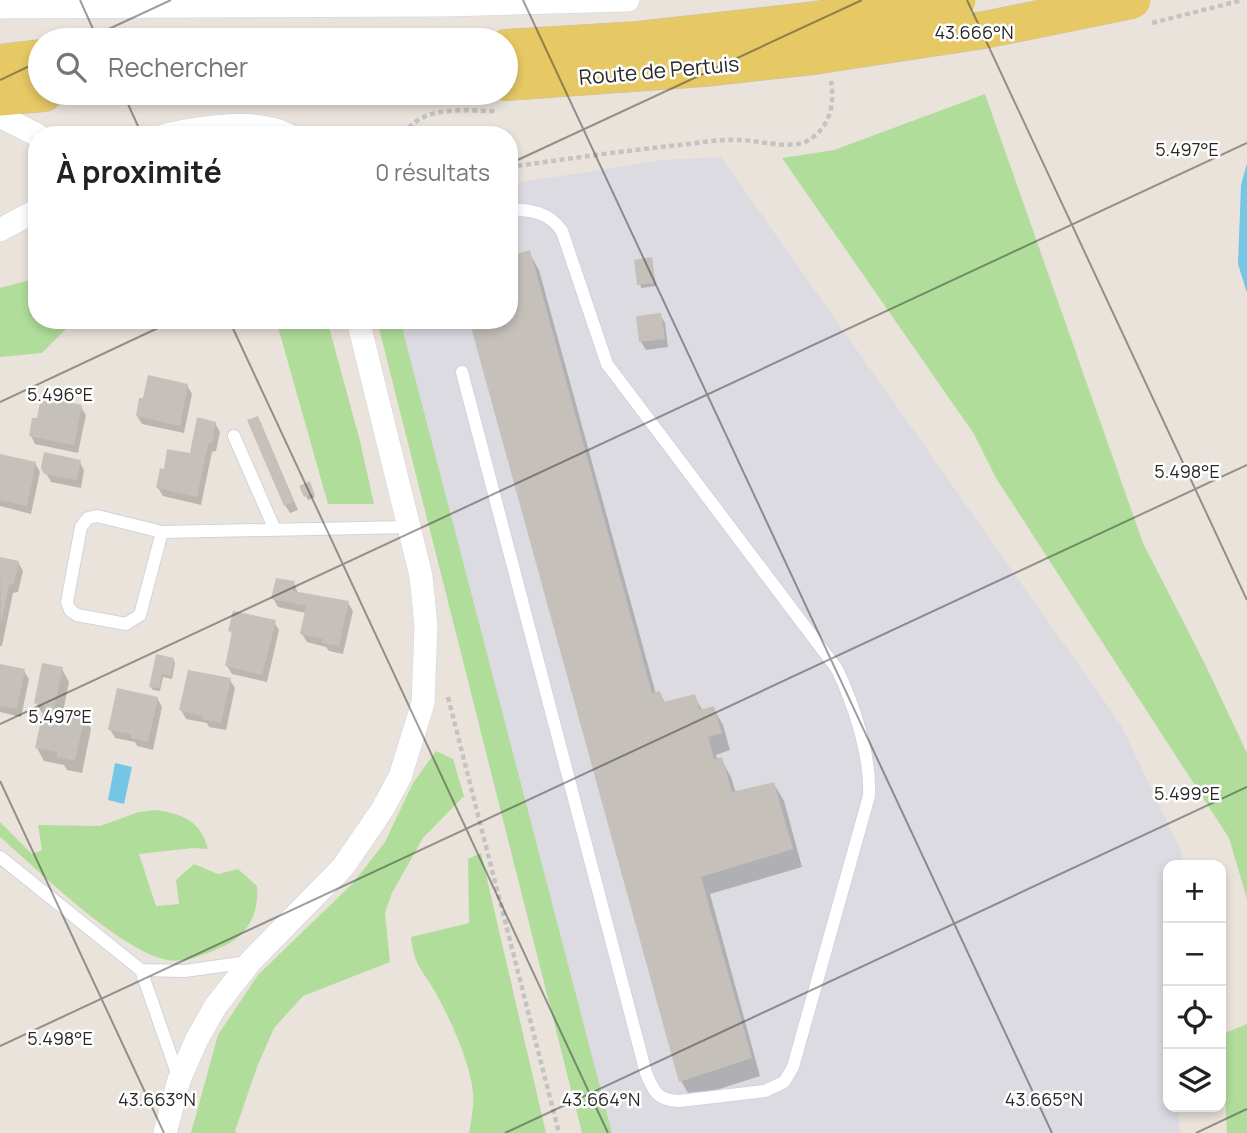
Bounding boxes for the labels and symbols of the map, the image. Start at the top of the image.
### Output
text: 43.666°N [934,20,1014,44]
street label: Route de Pertuis [578,49,740,91]
text: 5.497°E [1155,137,1219,161]
text: 5.496°E [27,382,93,406]
text: 5.498°E [1154,459,1220,483]
text: 5.497°E [28,704,92,728]
text: 5.499°E [1154,781,1220,805]
text: 5.498°E [27,1026,93,1050]
text: 43.663°N [118,1087,196,1111]
text: 43.664°N [562,1087,640,1111]
text: 43.665°N [1005,1087,1083,1111]

